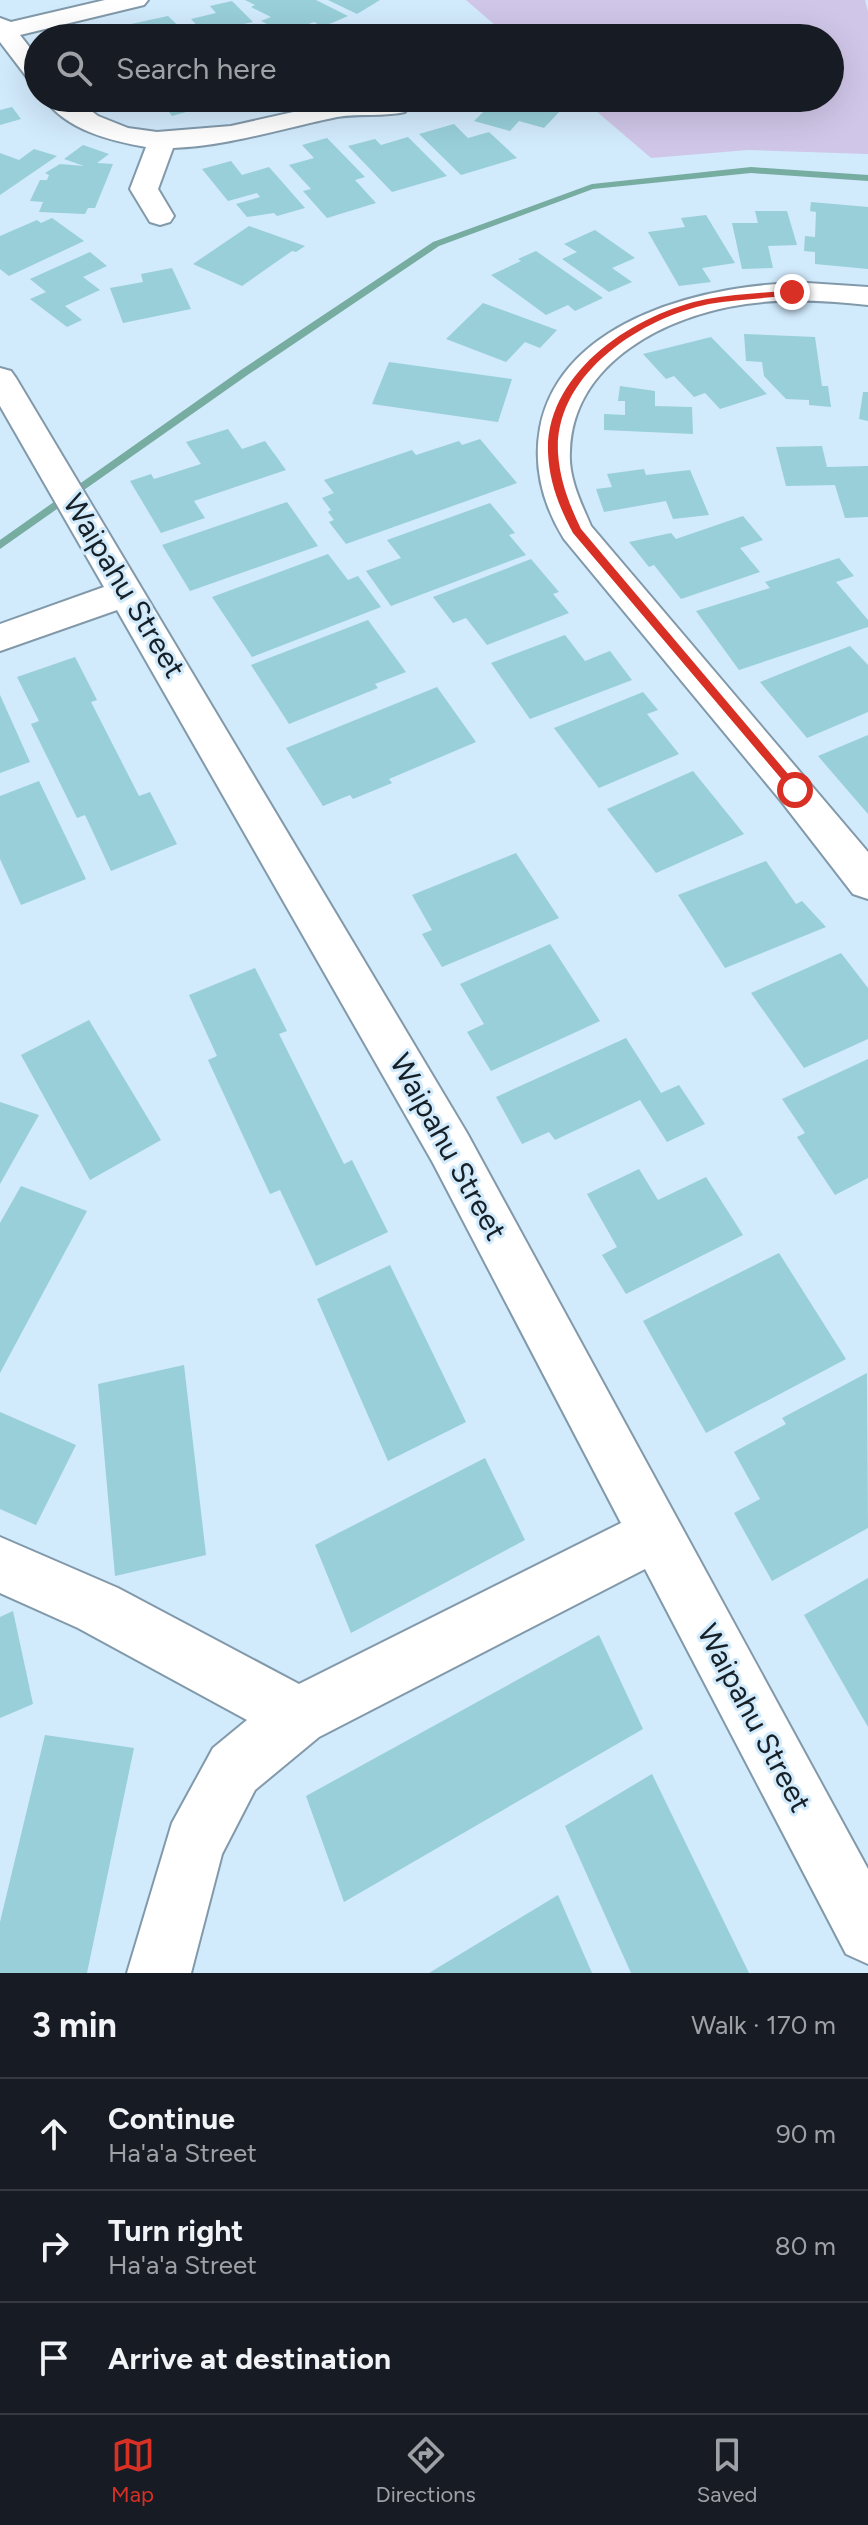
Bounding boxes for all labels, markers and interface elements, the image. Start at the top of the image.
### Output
search box [24,24,844,112]
icon: search [52,46,96,90]
text: Search here [116,50,276,87]
route end [774,274,810,310]
street label: Waipahu Street [55,487,194,684]
route start [777,772,813,808]
street label: Waipahu Street [382,1047,515,1247]
street label: Waipahu Street [689,1617,820,1818]
text: 3 min [32,2005,117,2046]
text: Walk · 170 m [691,2009,836,2041]
text: Continue [108,2100,235,2137]
icon: ahead [32,2112,76,2156]
text: 90 m [776,2118,836,2150]
text: Ha'a'a Street [108,2137,257,2169]
text: Turn right [108,2212,243,2249]
icon: right [32,2224,76,2268]
text: 80 m [775,2230,836,2262]
text: Ha'a'a Street [108,2249,257,2281]
icon: arrive [32,2336,76,2380]
text: Arrive at destination [108,2340,391,2377]
tab: Map [111,2433,155,2508]
tab: Directions [376,2433,476,2508]
tab: Saved [697,2433,757,2508]

